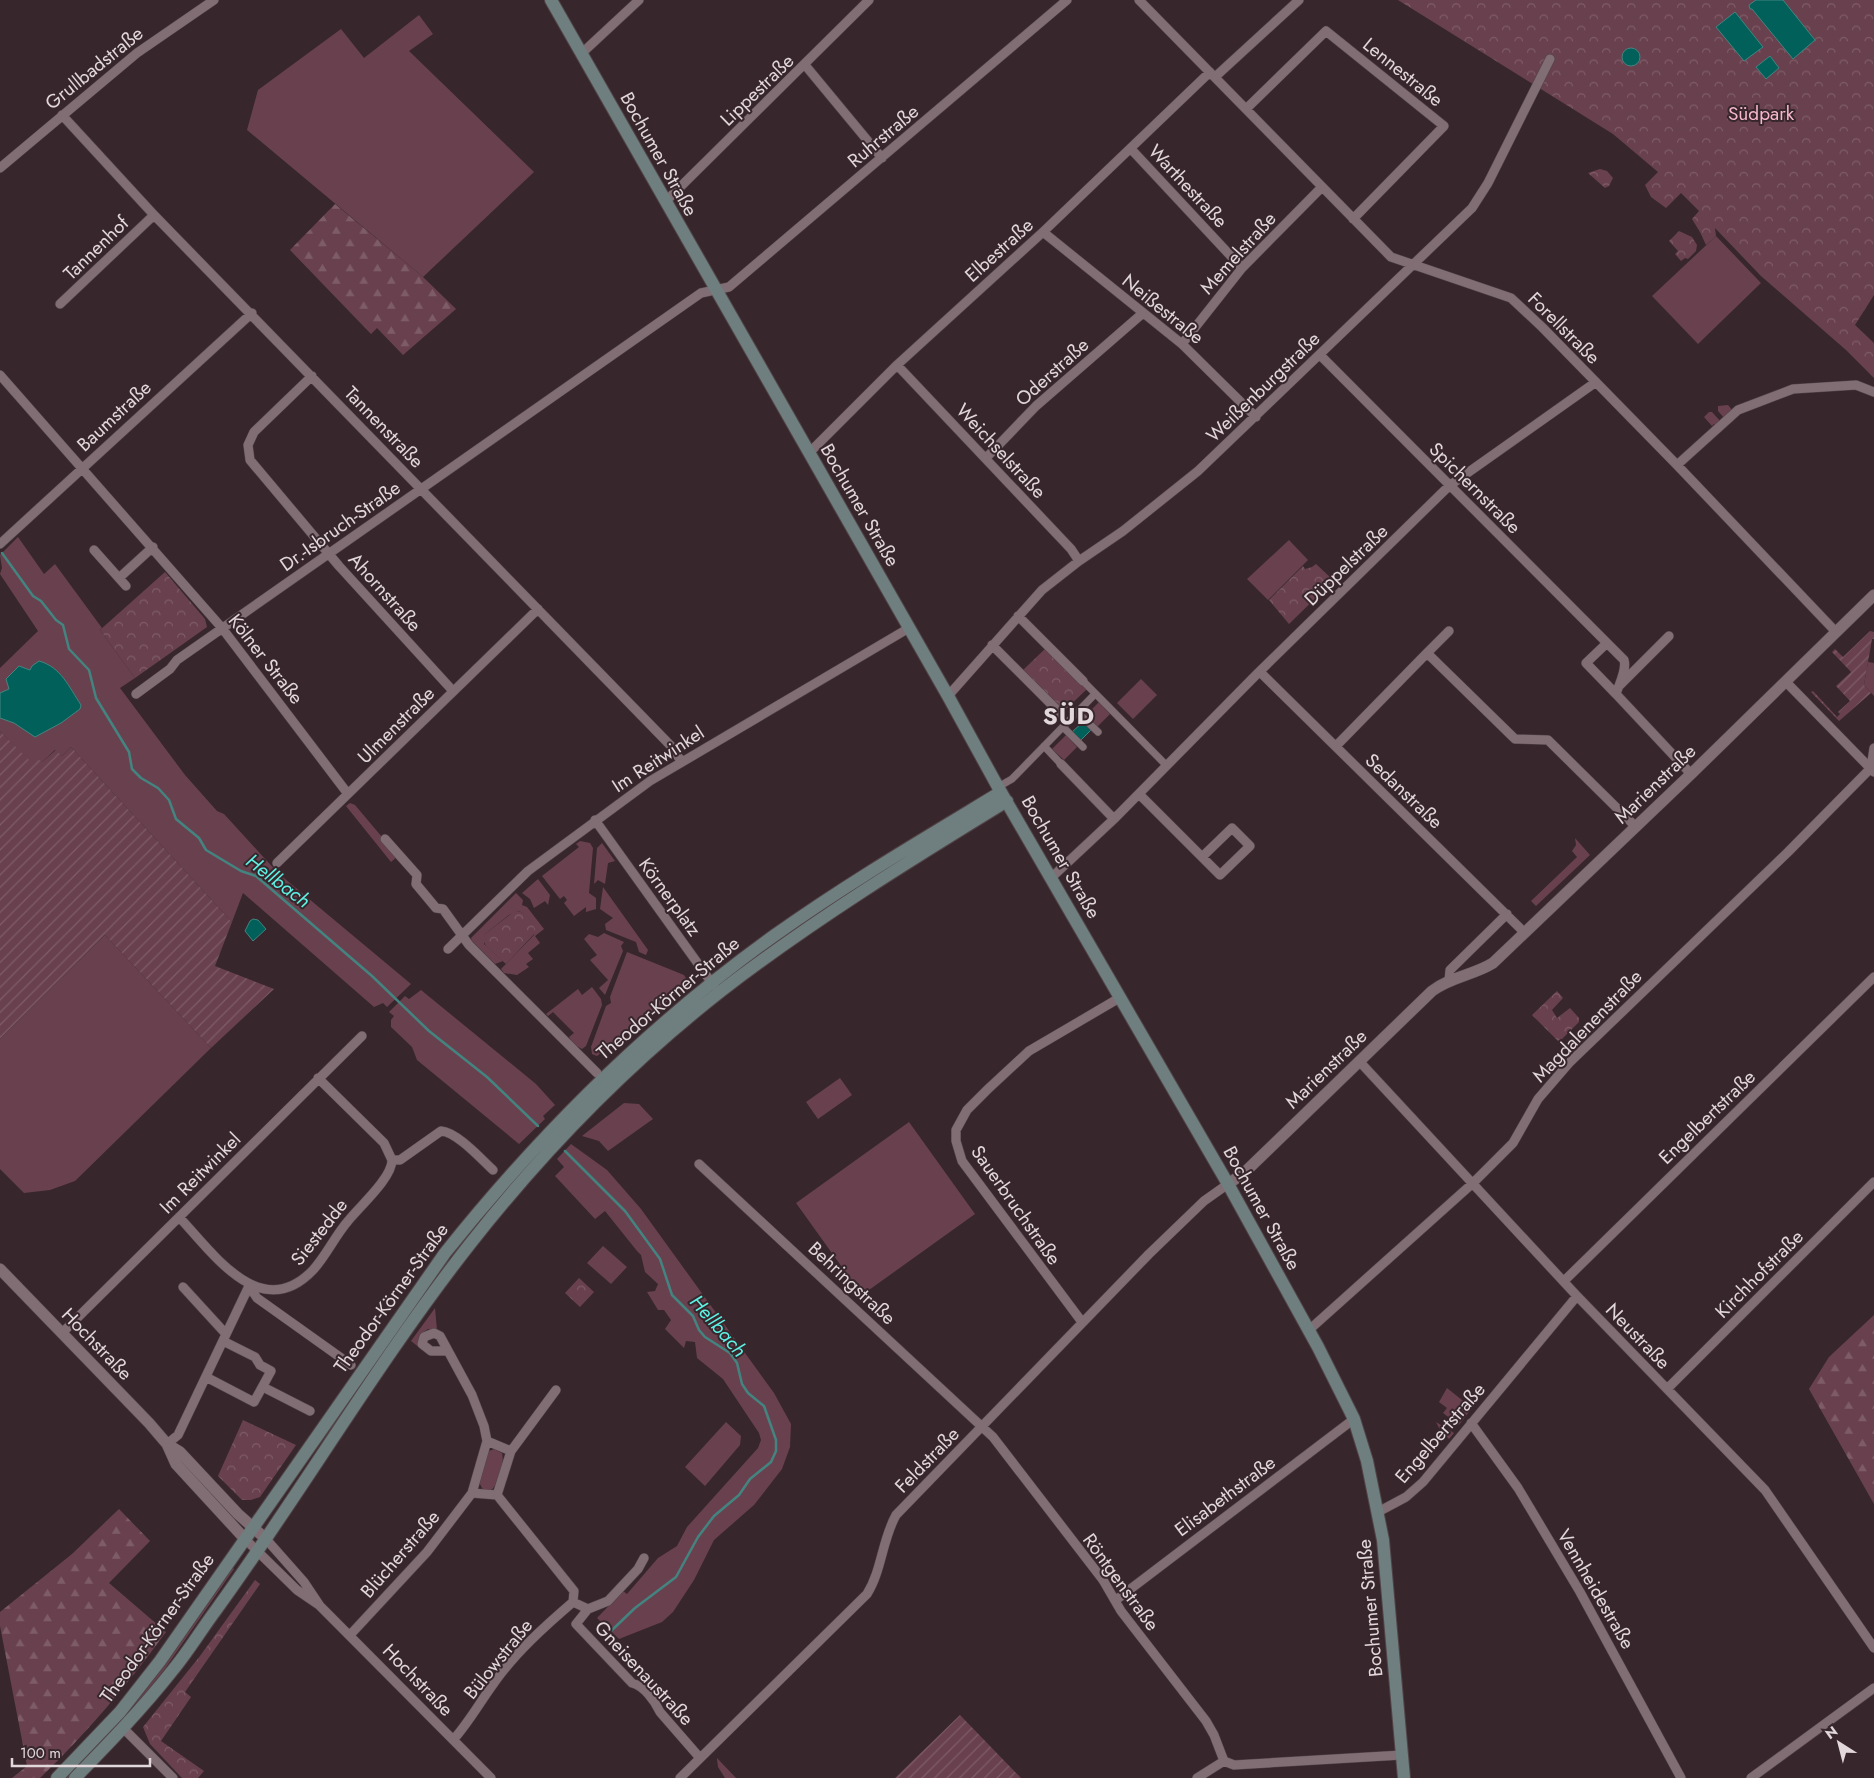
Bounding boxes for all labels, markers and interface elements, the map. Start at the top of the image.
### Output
street label: Grullbadstraße [39,20,149,116]
street label: Lennestraße [1357,31,1449,113]
street label: Lippestraße [714,48,800,132]
street label: Bochumer Straße [614,87,704,221]
street label: Ruhrstraße [842,98,925,174]
park label: Südpark [1728,100,1795,127]
street label: Warthestraße [1142,138,1234,234]
street label: Memelstraße [1194,206,1282,300]
street label: Tannenhof [57,210,135,286]
street label: Elbestraße [959,212,1039,288]
street label: Neißestraße [1116,268,1210,351]
street label: Forellstraße [1522,286,1606,370]
street label: Weißenburgstraße [1200,325,1326,448]
street label: Oderstraße [1009,332,1095,412]
street label: Baumstraße [71,374,157,458]
street label: Tannenstraße [338,380,430,474]
street label: Weichselstraße [950,397,1052,505]
street label: Spichernstraße [1423,436,1527,540]
street label: Bochumer Straße [814,439,906,572]
street label: Dr.-Isbruch-Straße [274,474,406,578]
street label: Düppelstraße [1298,518,1394,612]
street label: Ahornstraße [342,547,428,638]
street label: Kölner Straße [222,608,310,710]
street label: Ulmenstraße [351,680,441,770]
district label: SÜD [1043,698,1095,733]
street label: Im Reitwinkel [607,719,709,799]
street label: Marienstraße [1608,738,1702,830]
street label: Sedanstraße [1359,747,1449,835]
street label: Bochumer Straße [1015,791,1107,924]
water label: Hellbach [240,847,316,915]
street label: Körnerplatz [632,852,708,942]
street label: Theodor-Körner-Straße [591,930,745,1066]
street label: Magdalenenstraße [1526,963,1648,1088]
street label: Marienstraße [1279,1023,1373,1115]
street label: Engelbertstraße [1652,1064,1762,1170]
street label: Im Reitwinkel [153,1126,247,1220]
street label: Sauerbruchstraße [965,1140,1068,1271]
street label: Bochumer Straße [1217,1141,1307,1275]
street label: Siestedde [284,1193,354,1271]
street label: Theodor-Körner-Straße [327,1217,455,1378]
street label: Kirchhofstraße [1709,1224,1809,1324]
street label: Behringstraße [802,1235,902,1331]
water label: Hellbach [683,1288,753,1364]
street label: Neustraße [1599,1297,1677,1375]
street label: Hochstraße [56,1302,139,1386]
street label: Engelbertstraße [1389,1377,1491,1489]
street label: Feldstraße [889,1421,965,1499]
street label: Elisabethstraße [1169,1449,1281,1543]
street label: Blücherstraße [354,1504,446,1604]
street label: Vennheidestraße [1551,1524,1641,1654]
street label: Röntgenstraße [1076,1528,1166,1636]
street label: Bochumer Straße [1351,1538,1389,1678]
street label: Theodor-Körner-Straße [93,1547,221,1708]
street label: Bülowstraße [457,1613,539,1705]
street label: Gneisenaustraße [588,1615,700,1731]
street label: Hochstraße [377,1638,460,1722]
north arrow [1814,1718,1864,1768]
text: N [1821,1721,1842,1744]
scale bar [12,1736,150,1768]
text: 100 m [20,1742,61,1764]

